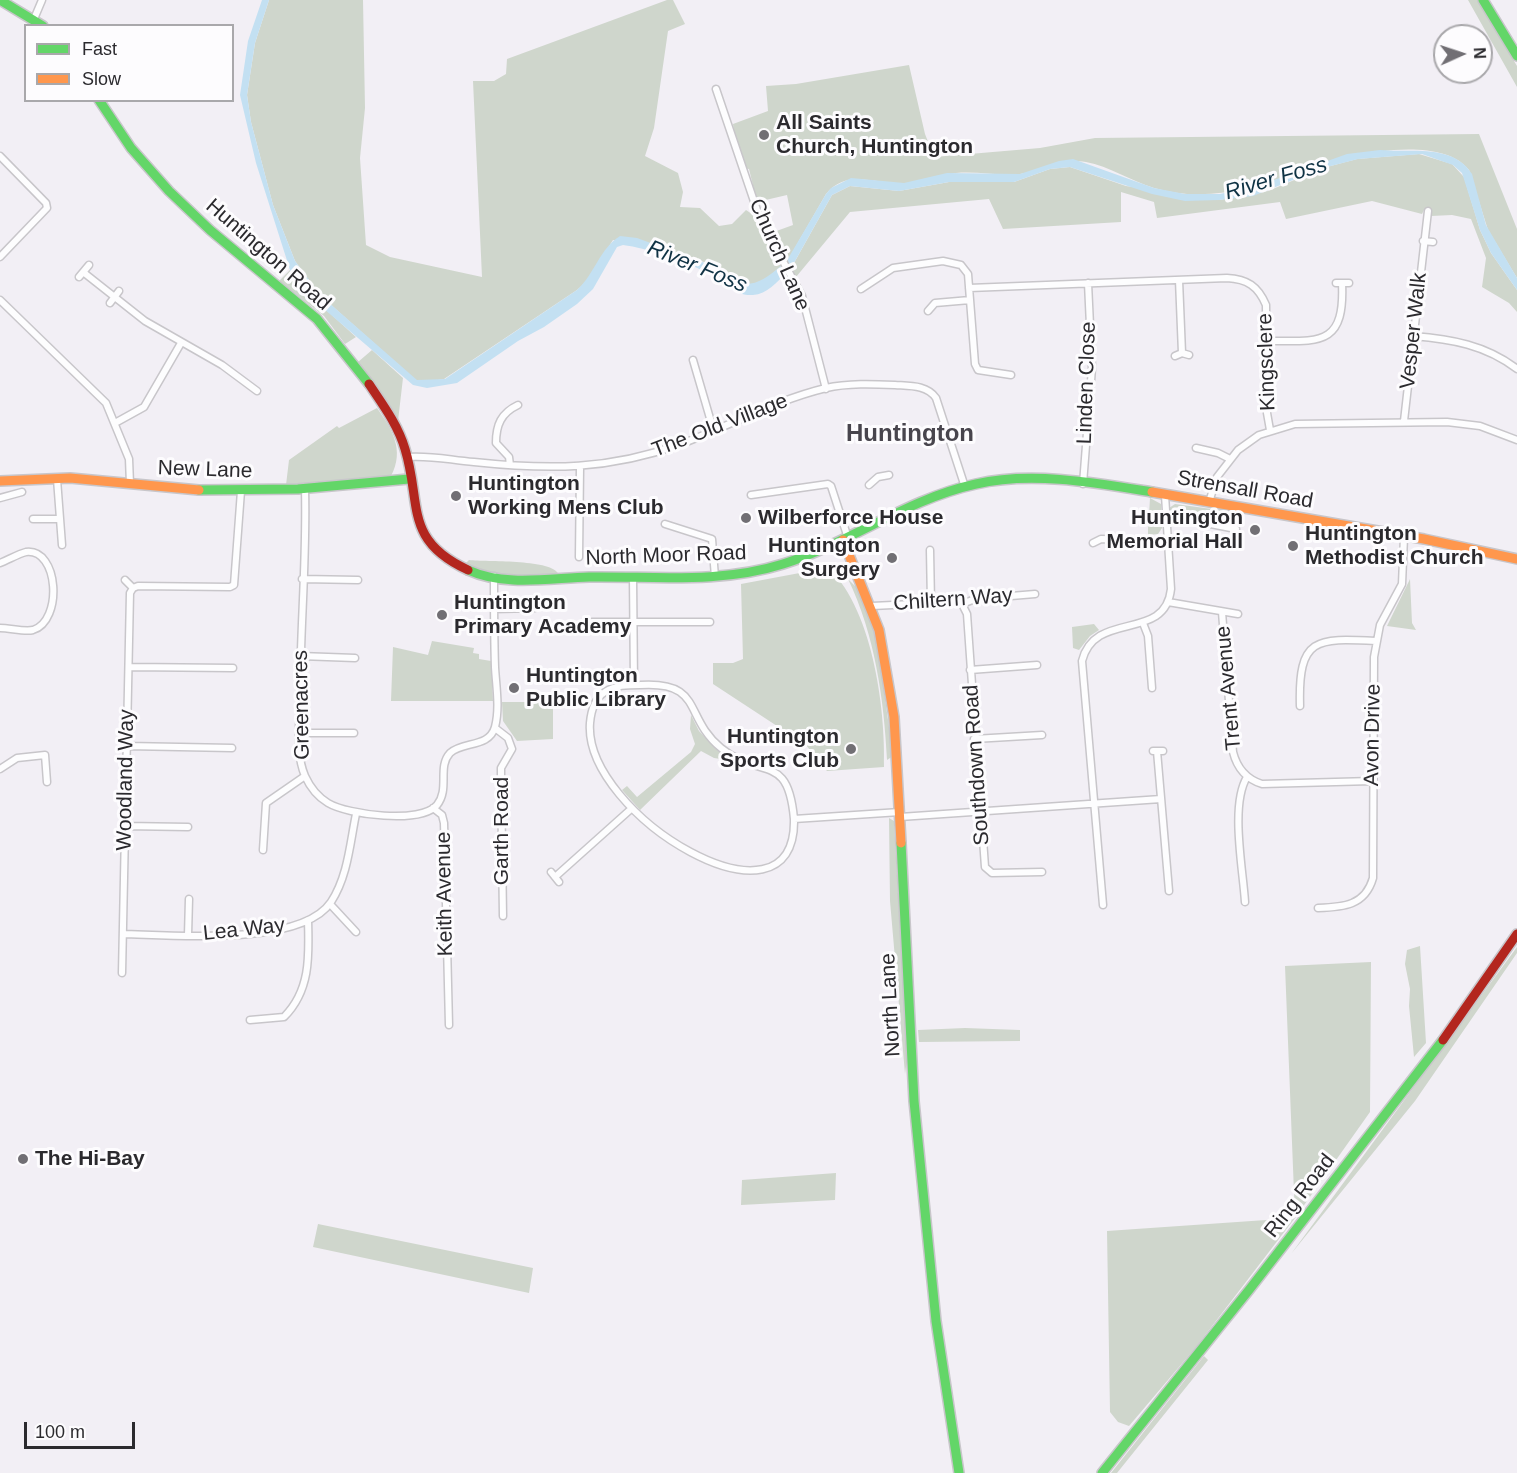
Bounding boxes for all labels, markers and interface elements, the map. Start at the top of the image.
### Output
legend [24,24,234,102]
north arrow [1433,24,1493,84]
text: Fast [82,39,117,59]
text: N [1471,47,1488,59]
text: Slow [82,69,121,89]
place label: All Saints Church, Huntington [776,110,973,160]
marker: All Saints Church, Huntington [757,128,771,142]
water label: River Foss [1222,152,1330,206]
street label: Huntington Road [200,194,336,316]
street label: Church Lane [743,195,815,315]
water label: River Foss [643,235,751,299]
street label: Vesper Walk [1395,271,1433,391]
street label: Kingsclere [1253,313,1281,411]
street label: Linden Close [1072,321,1102,445]
street label: The Old Village [649,389,791,463]
district label: Huntington [846,420,974,448]
street label: New Lane [157,456,253,484]
street label: Strensall Road [1175,466,1315,514]
place label: Huntington Working Mens Club [468,471,664,521]
marker: Huntington Working Mens Club [449,489,463,503]
place label: Wilberforce House [758,505,943,531]
place label: Huntington Memorial Hall [1106,505,1243,555]
marker: Wilberforce House [739,511,753,525]
place label: Huntington Methodist Church [1305,521,1483,571]
marker: Huntington Memorial Hall [1248,523,1262,537]
place label: Huntington Surgery [768,533,880,583]
marker: Huntington Methodist Church [1286,539,1300,553]
street label: North Moor Road [585,541,747,571]
marker: Huntington Surgery [885,551,899,565]
street label: Chiltern Way [893,583,1013,617]
place label: Huntington Primary Academy [454,590,631,640]
marker: Huntington Primary Academy [435,608,449,622]
street label: Trent Avenue [1211,625,1247,751]
street label: Greenacres [288,650,316,760]
place label: Huntington Public Library [526,663,666,713]
marker: Huntington Public Library [507,681,521,695]
street label: Southdown Road [959,684,995,846]
street label: Avon Drive [1360,684,1386,786]
street label: Woodland Way [112,709,140,851]
place label: Huntington Sports Club [720,724,839,774]
marker: Huntington Sports Club [844,742,858,756]
street label: Garth Road [489,777,515,885]
street label: Keith Avenue [431,832,459,956]
street label: Lea Way [202,913,286,947]
street label: North Lane [876,952,906,1058]
place label: The Hi-Bay [35,1146,145,1172]
street label: Ring Road [1260,1149,1340,1243]
marker: The Hi-Bay [16,1152,30,1166]
scale bar [27,1410,138,1448]
text: 100 m [35,1422,85,1442]

